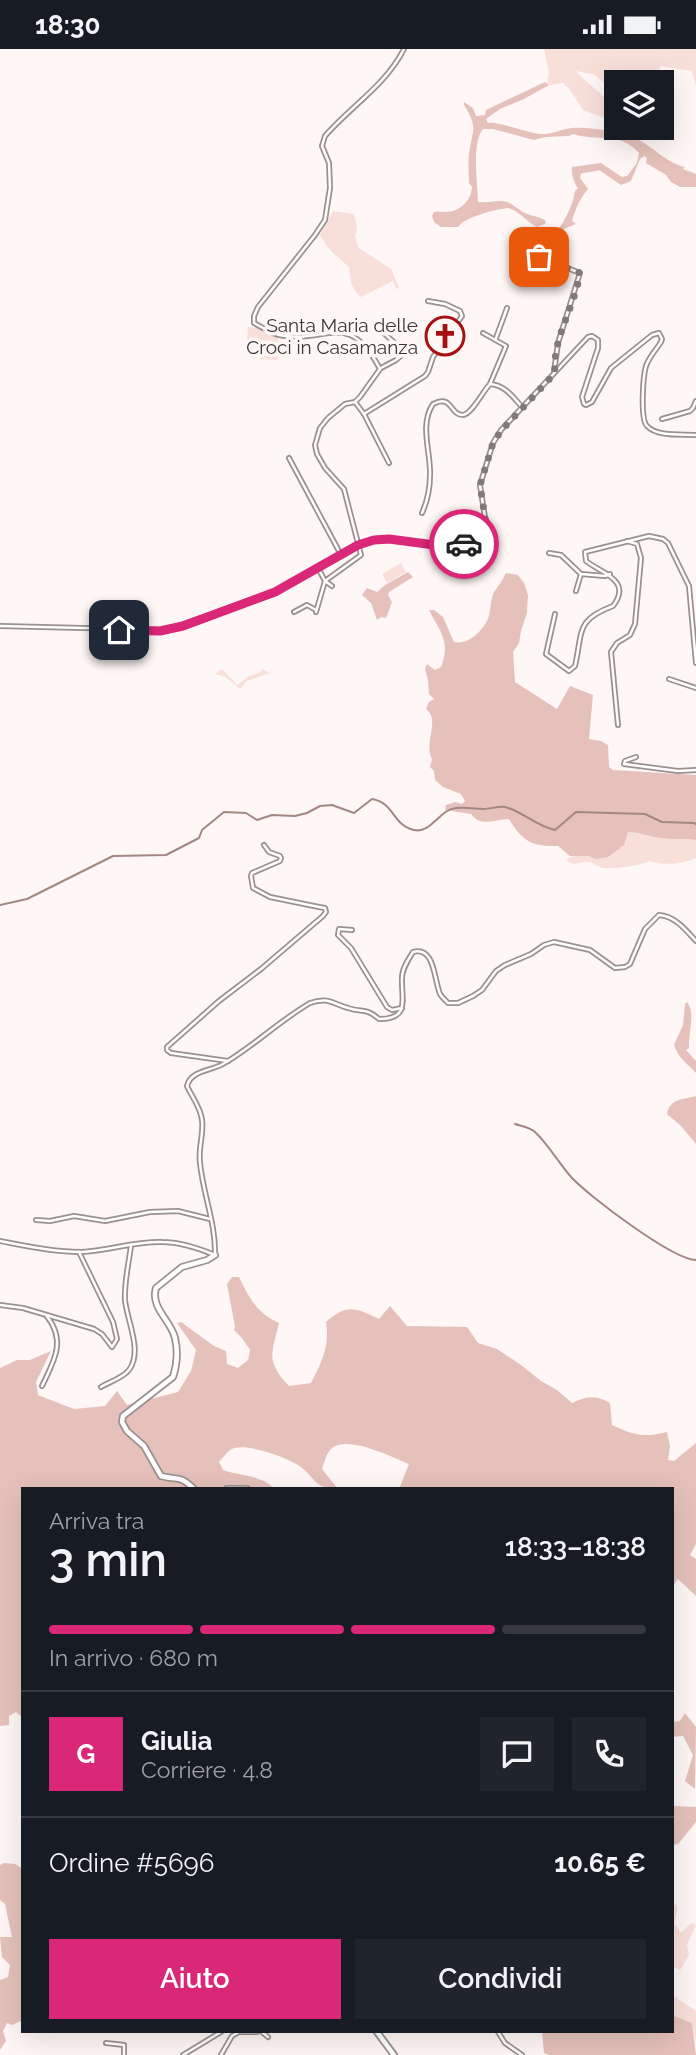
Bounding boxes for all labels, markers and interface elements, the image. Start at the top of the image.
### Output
text: 18:30 [35,10,100,40]
map controls [604,70,674,140]
button: layers [604,70,674,140]
pin [509,227,569,287]
icon: bag [520,238,558,276]
place label: Santa Maria delle Croci in Casamanza [246,314,418,358]
church icon: Santa Maria delle Croci in Casamanza [424,315,466,357]
courier [429,509,499,579]
icon: car [445,525,483,563]
pin [89,600,149,660]
icon: home [100,611,138,649]
text: Arriva tra [49,1507,144,1534]
text: 18:33–18:38 [505,1532,646,1562]
text: 3 min [49,1533,167,1587]
text: In arrivo · 680 m [49,1644,218,1671]
button: chat [480,1717,554,1791]
button: phone [572,1717,646,1791]
text: Giulia [141,1726,212,1756]
text: G [77,1739,95,1769]
text: Corriere · 4.8 [141,1756,273,1783]
text: Ordine #5696 [49,1848,215,1878]
text: 10.65 € [554,1848,646,1878]
button: Aiuto [49,1939,341,2019]
button: Condividi [355,1939,646,2019]

